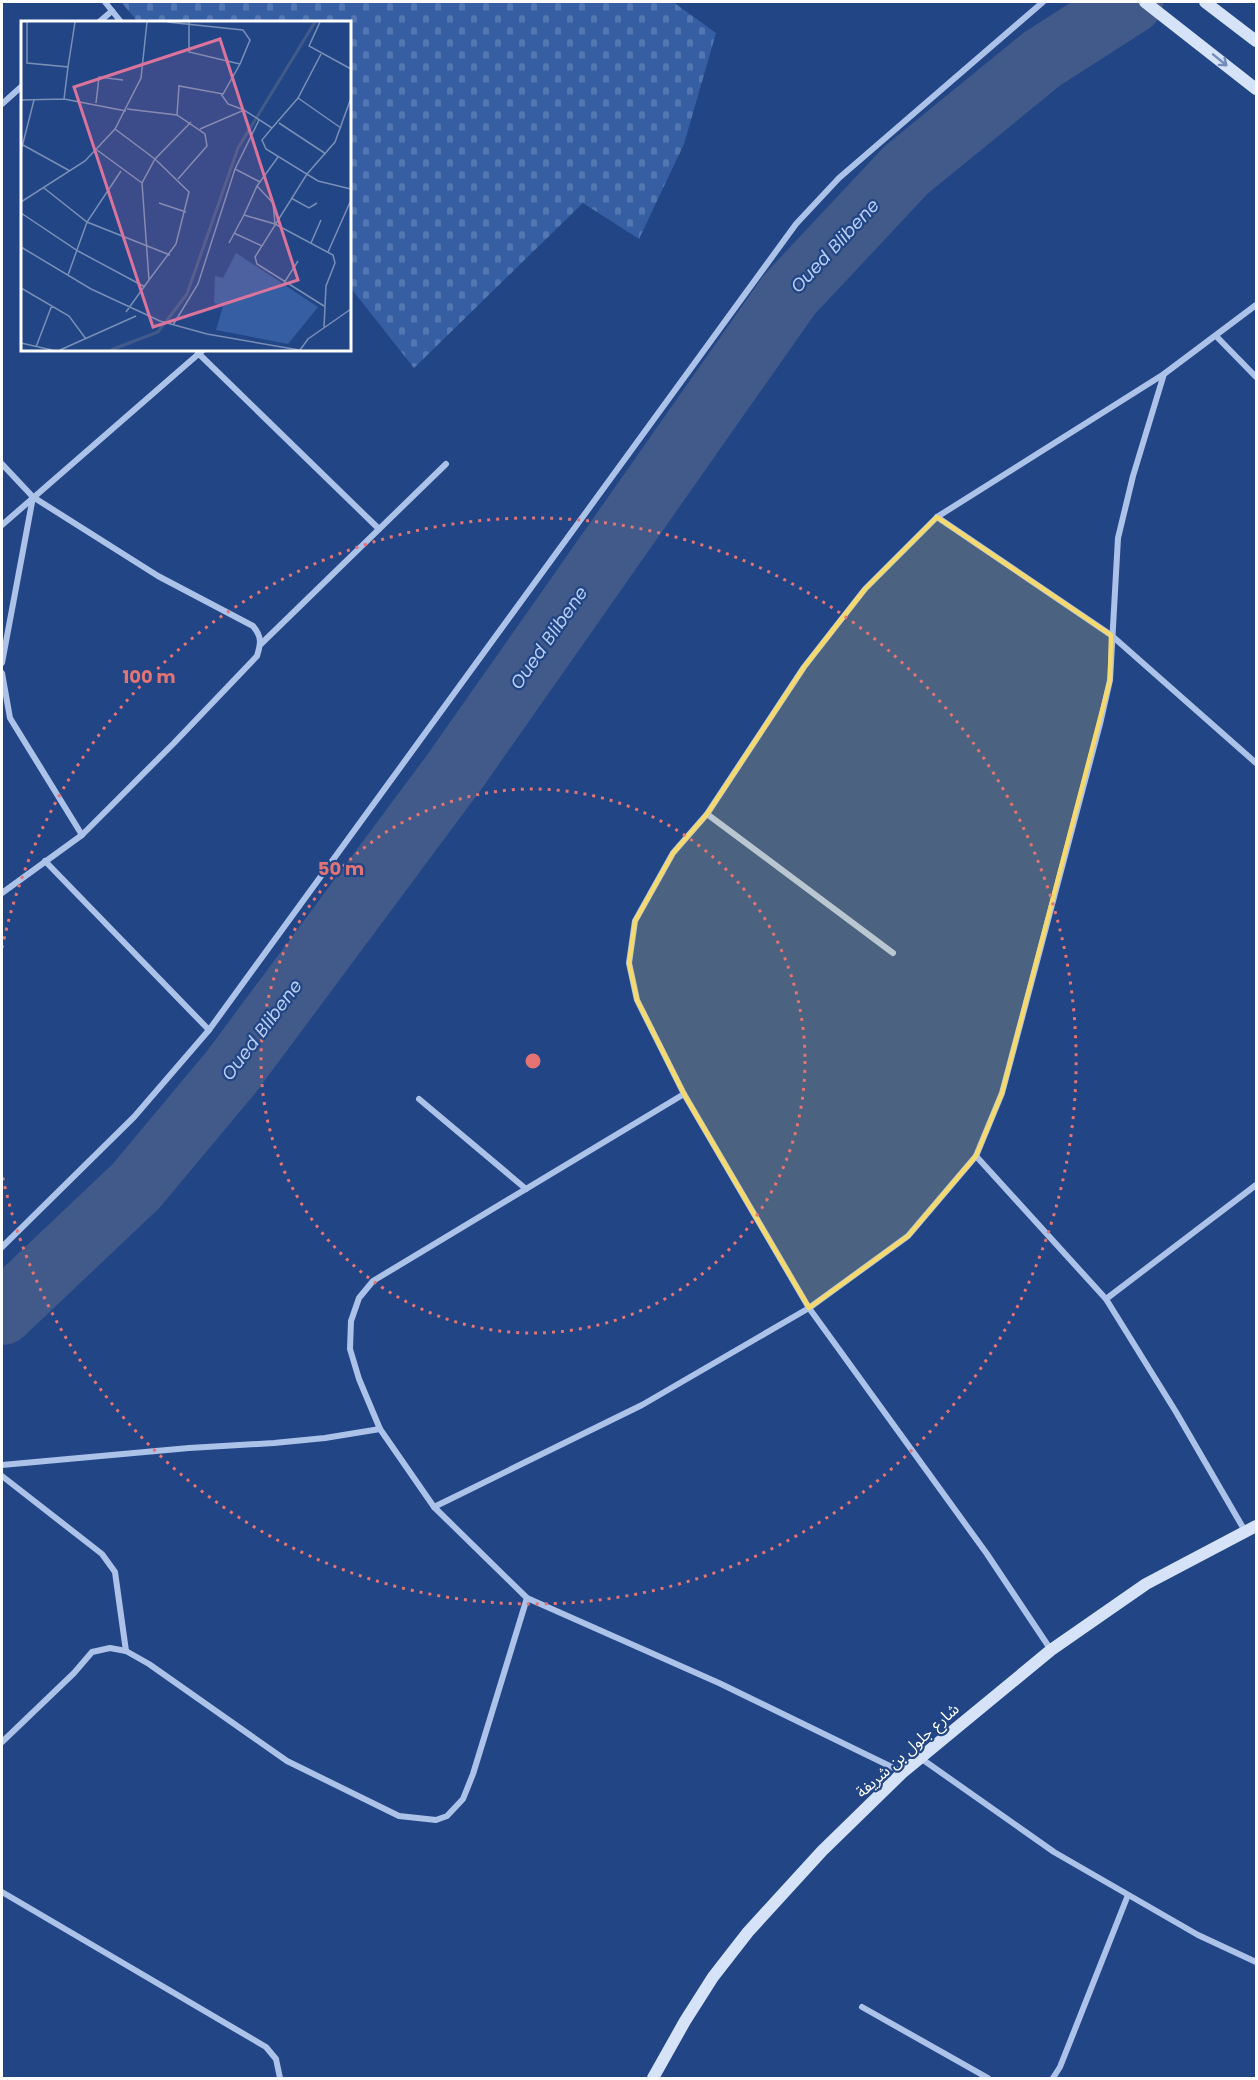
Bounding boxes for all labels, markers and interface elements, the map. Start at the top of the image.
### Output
inset map [21,21,351,351]
one-way arrow [1212,53,1228,66]
water label: Oued Blibene [784,193,885,298]
water label: Oued Blibene [504,581,593,694]
text: 100 m [122,664,176,689]
text: 50 m [318,856,364,881]
water label: Oued Blibene [215,974,308,1085]
centre of rings [523,1051,543,1071]
street label: شارع جلول بن شريفة [851,1698,965,1804]

